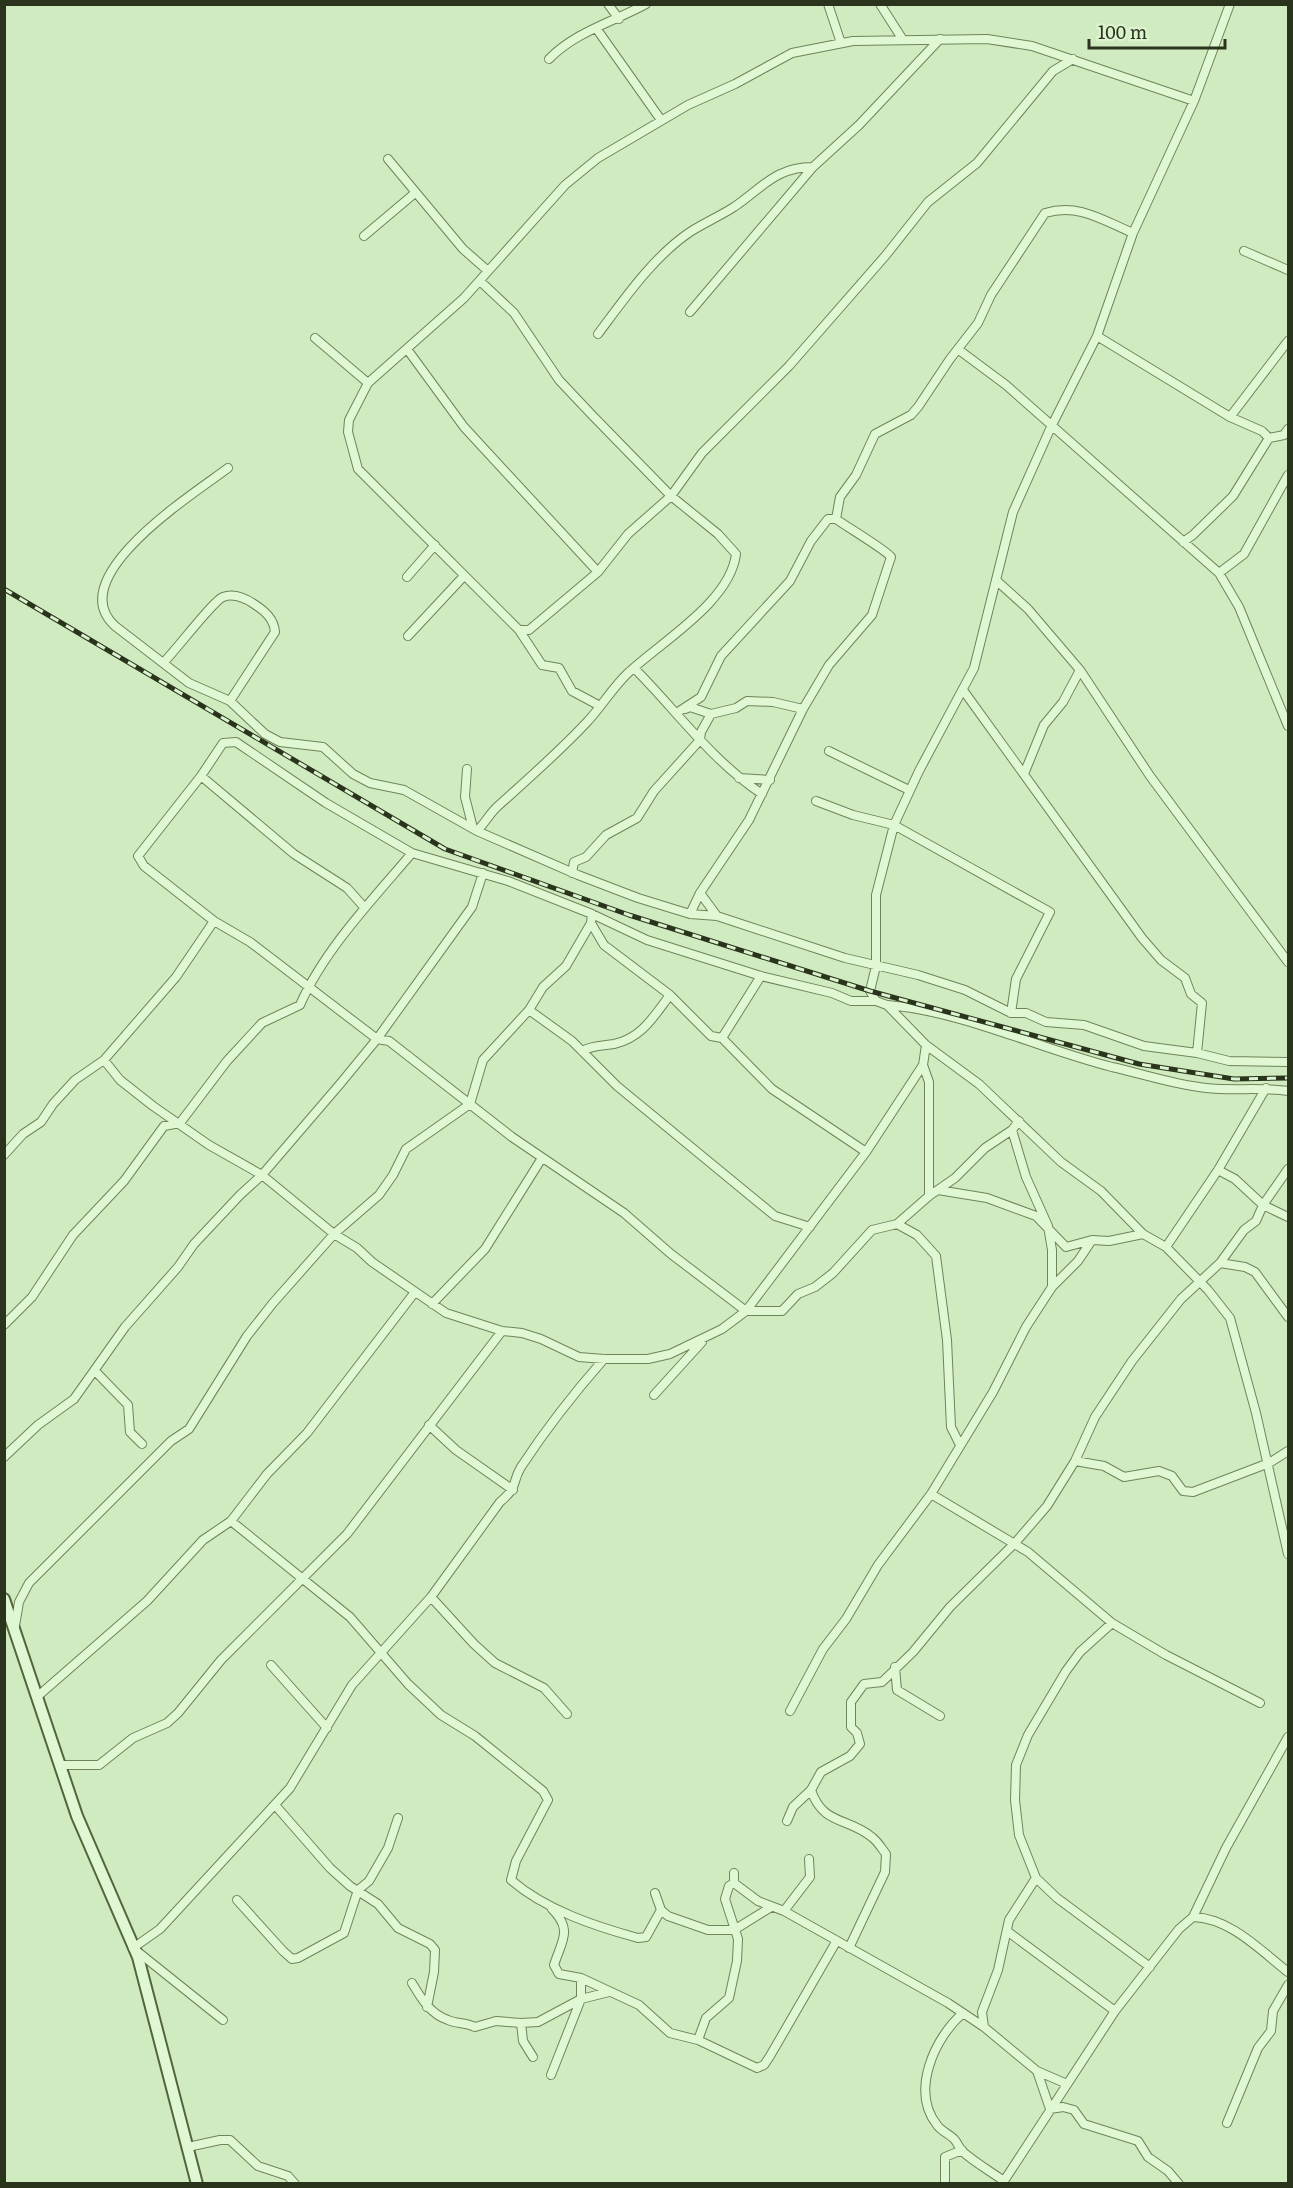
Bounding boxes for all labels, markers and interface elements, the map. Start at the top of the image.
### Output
scale bar [1089,12,1226,50]
text: 100 m [1098,18,1147,45]

